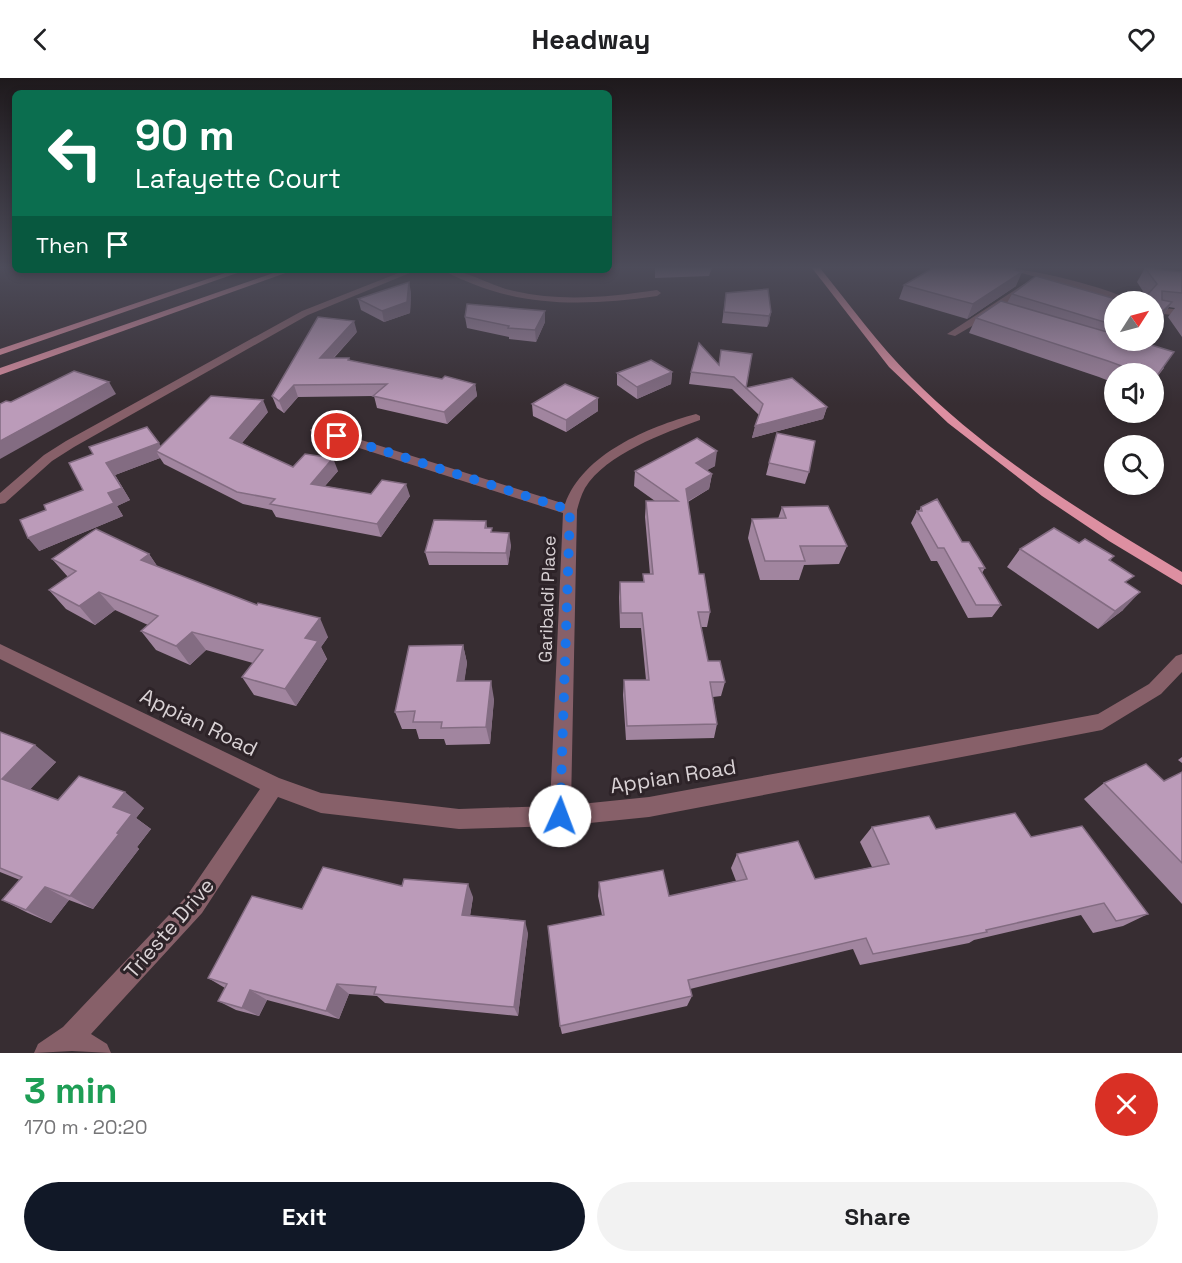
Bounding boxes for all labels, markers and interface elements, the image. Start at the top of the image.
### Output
text: Headway [532,22,650,57]
icon: back [24,23,57,56]
icon: heart [1125,23,1158,56]
text: 90 m [135,109,235,162]
icon: left [36,114,114,192]
text: Lafayette Court [135,161,341,196]
icon: arrive [101,228,134,261]
text: Then [36,231,89,259]
north arrow [1104,291,1164,351]
map controls [1104,291,1164,495]
button: sound [1104,363,1164,423]
pin [311,410,362,461]
icon: arrive [320,419,353,452]
button: search [1104,435,1164,495]
street label: Garibaldi Place [533,535,561,663]
street label: Appian Road [136,682,262,762]
street label: Appian Road [608,753,738,799]
position arrow [528,784,592,848]
street label: Trieste Drive [118,872,220,984]
text: 3 min [24,1068,118,1114]
button: close [1095,1073,1158,1136]
text: 170 m · 20:20 [24,1114,148,1140]
button: Exit [24,1182,585,1251]
button: Share [597,1182,1158,1251]

